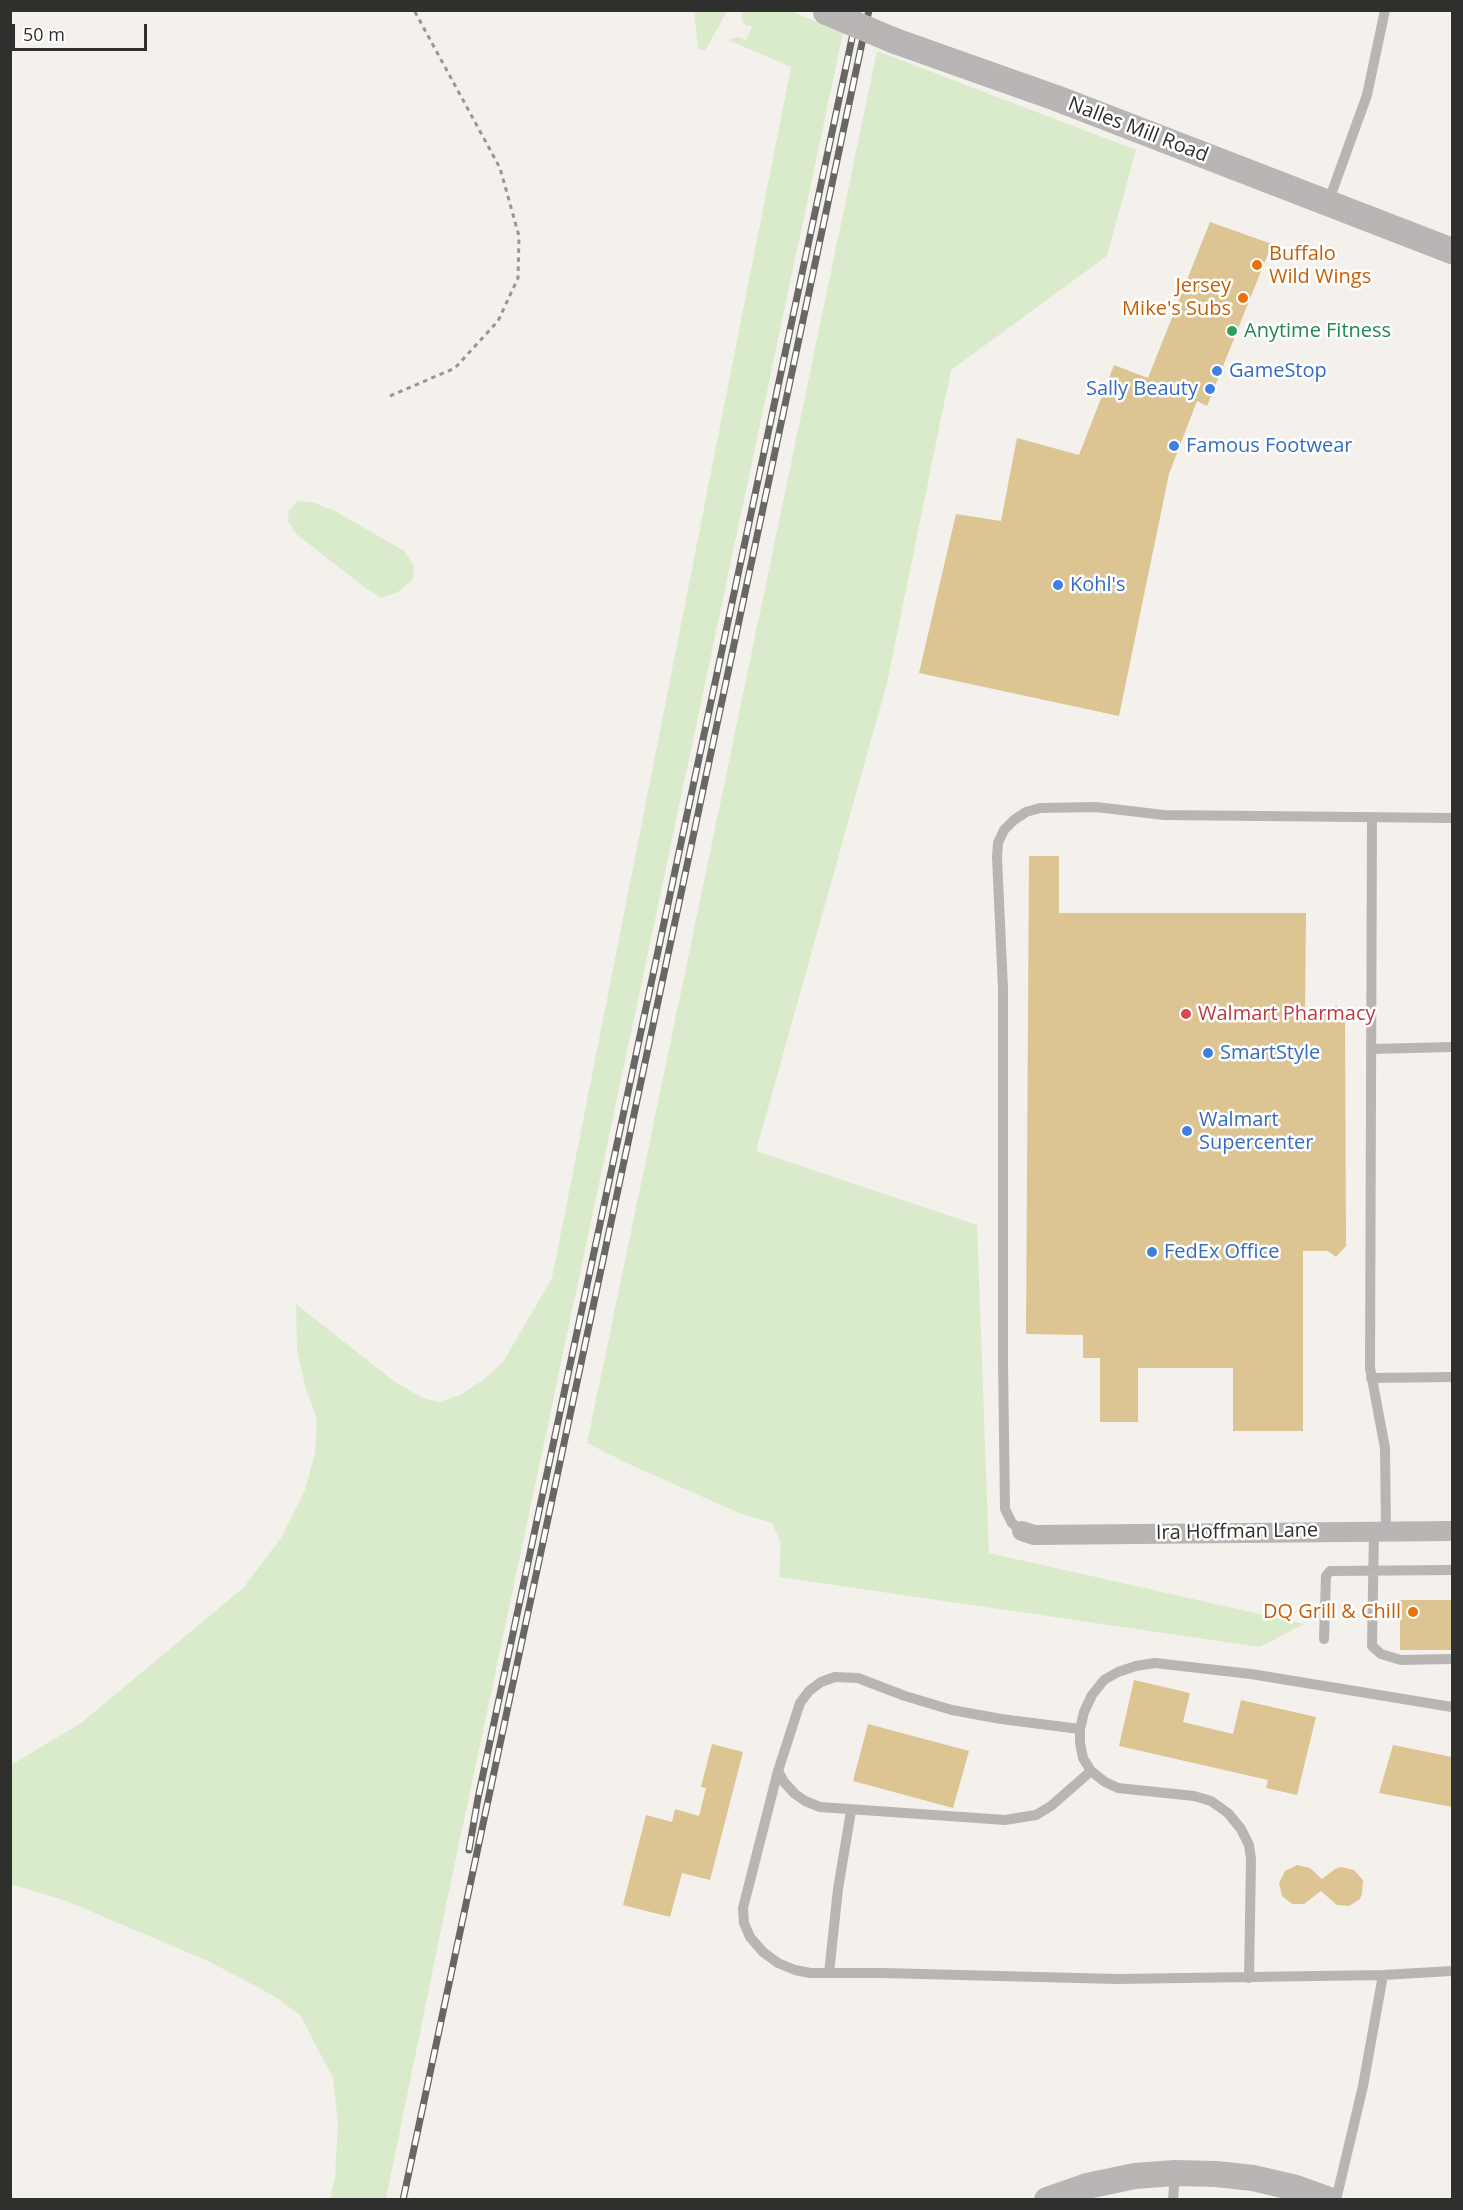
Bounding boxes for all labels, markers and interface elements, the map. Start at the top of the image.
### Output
scale bar [15,12,150,50]
text: 50 m [23,22,65,46]
street label: Nalles Mill Road [1064,92,1212,168]
place label: Buffalo Wild Wings [1269,242,1371,289]
marker: Buffalo Wild Wings [1250,258,1264,272]
place label: Jersey Mike's Subs [1122,274,1231,321]
marker: Jersey Mike's Subs [1236,291,1250,305]
place label: Anytime Fitness [1244,319,1391,343]
marker: Anytime Fitness [1225,324,1239,338]
place label: GameStop [1229,359,1327,383]
marker: GameStop [1210,364,1224,378]
place label: Sally Beauty [1086,377,1198,401]
marker: Sally Beauty [1203,382,1217,396]
place label: Famous Footwear [1186,434,1353,458]
marker: Famous Footwear [1167,439,1181,453]
place label: Kohl's [1070,573,1126,597]
marker: Kohl's [1051,578,1065,592]
place label: Walmart Pharmacy [1198,1002,1376,1026]
marker: Walmart Pharmacy [1179,1007,1193,1021]
place label: SmartStyle [1220,1041,1320,1065]
marker: SmartStyle [1201,1046,1215,1060]
place label: Walmart Supercenter [1199,1108,1313,1155]
marker: Walmart Supercenter [1180,1124,1194,1138]
place label: FedEx Office [1164,1240,1279,1264]
marker: FedEx Office [1145,1245,1159,1259]
street label: Ira Hoffman Lane [1156,1519,1318,1545]
place label: DQ Grill & Chill [1263,1600,1401,1624]
marker: DQ Grill & Chill [1406,1605,1420,1619]

